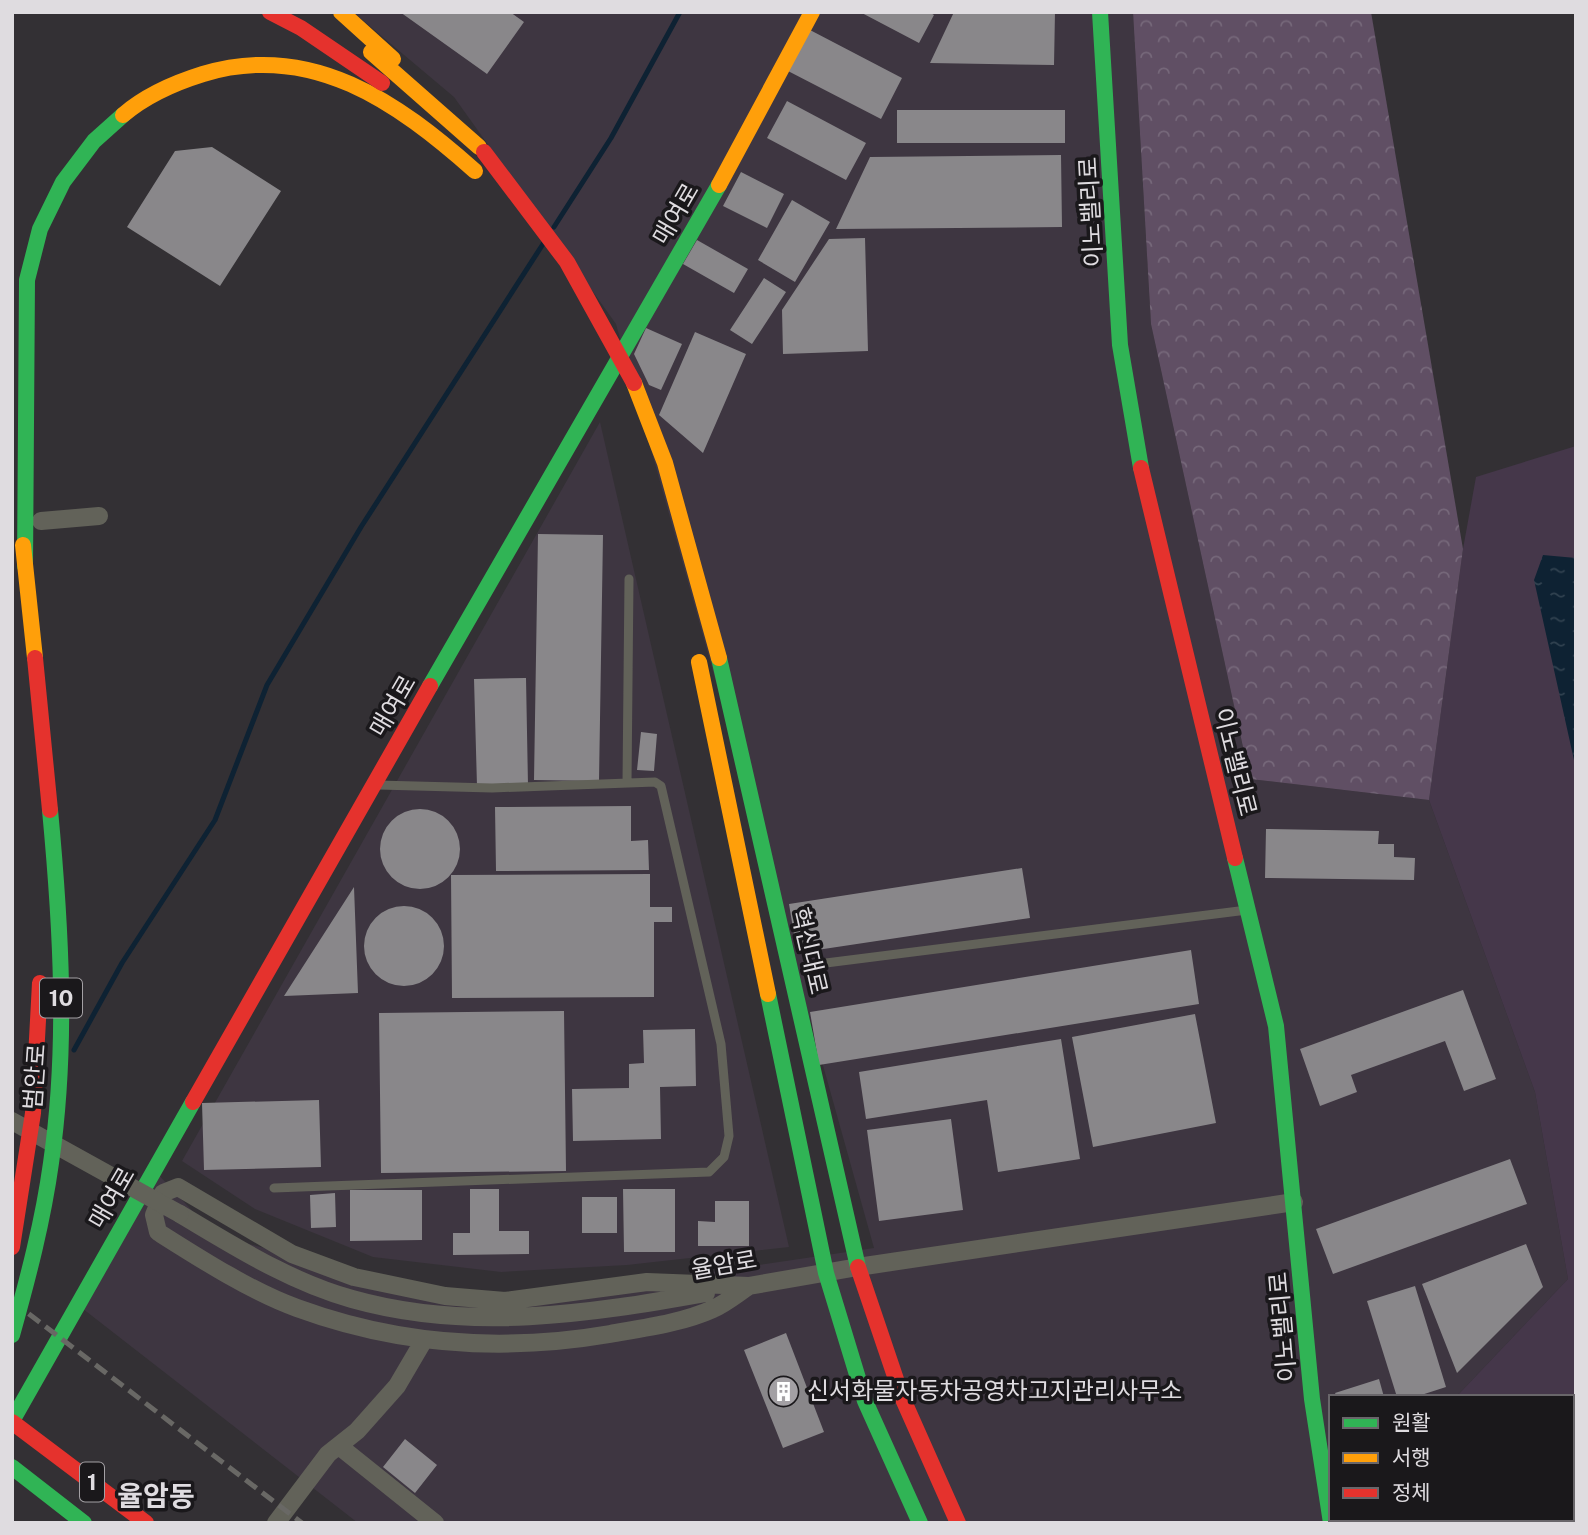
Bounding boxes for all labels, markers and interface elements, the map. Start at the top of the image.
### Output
street label: 이노밸리로 [1073,156,1107,268]
street label: 매여로 [646,178,704,249]
street label: 매여로 [363,670,421,741]
street label: 이노밸리로 [1209,705,1263,819]
street label: 혁신대로 [786,905,834,997]
road number: 10 [40,979,82,1018]
street label: 범안로 [18,1043,50,1111]
street label: 매여로 [82,1162,140,1233]
street label: 율암로 [689,1244,759,1284]
street label: 이노밸리로 [1263,1271,1301,1383]
building icon: 신서화물자동차공영차고지관리사무소 [767,1374,801,1408]
place label: 신서화물자동차공영차고지관리사무소 [807,1376,1182,1404]
legend [1329,1395,1574,1521]
text: 원활 [1392,1410,1431,1435]
text: 서행 [1392,1445,1431,1470]
road number: 1 [80,1462,104,1502]
district label: 율암동 [117,1479,195,1512]
text: 정체 [1392,1480,1431,1505]

